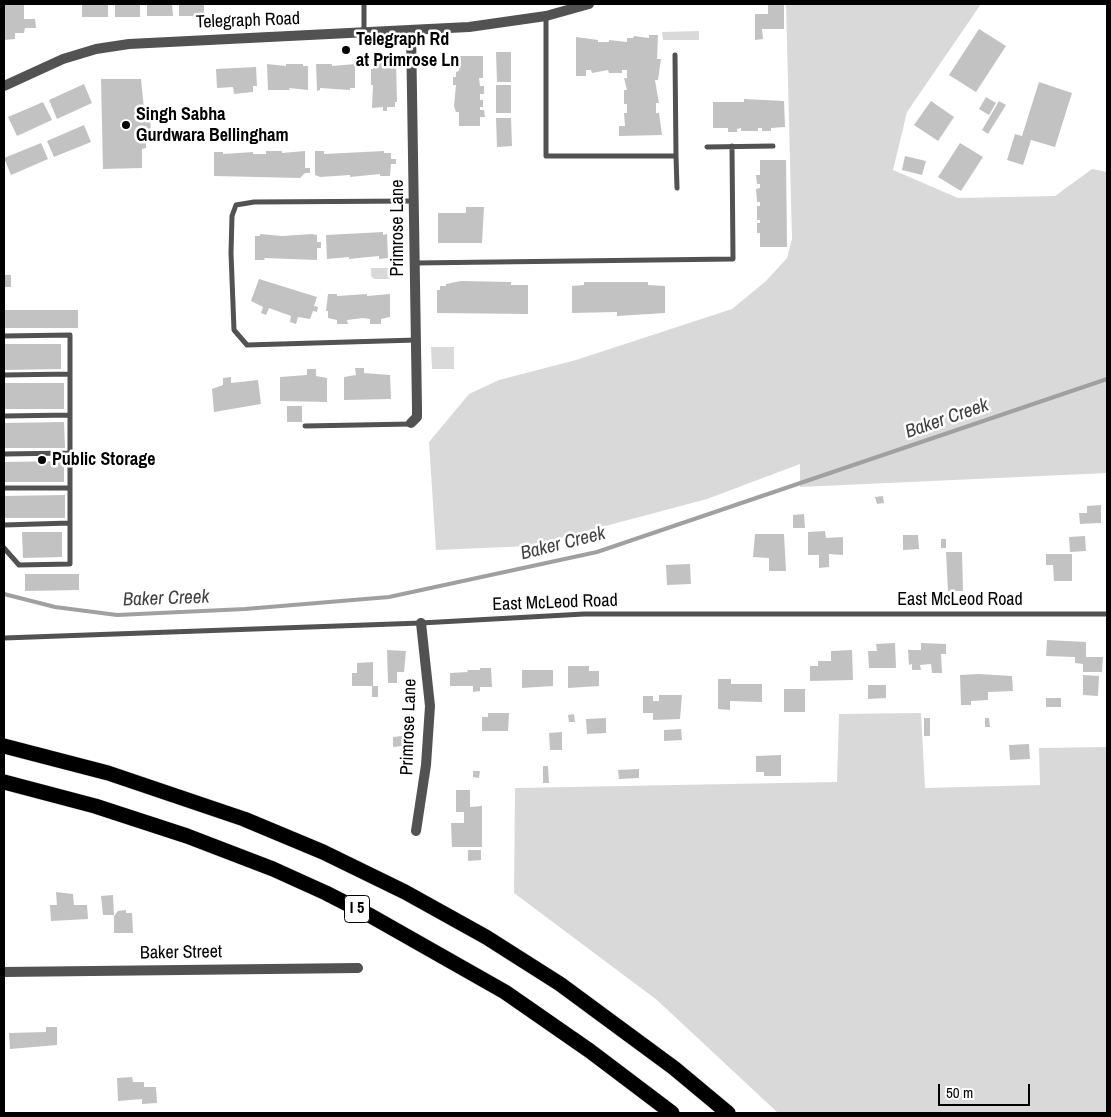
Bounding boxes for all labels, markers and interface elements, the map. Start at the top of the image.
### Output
street label: Telegraph Road [196,8,300,34]
place label: Telegraph Rd at Primrose Ln [356,29,459,72]
marker: Telegraph Rd at Primrose Ln [340,44,352,56]
place label: Singh Sabha Gurdwara Bellingham [136,104,289,146]
marker: Singh Sabha Gurdwara Bellingham [120,119,132,131]
street label: Primrose Lane [387,180,409,276]
water label: Baker Creek [902,394,992,444]
place label: Public Storage [52,449,155,471]
marker: Public Storage [36,454,48,466]
water label: Baker Creek [518,522,608,566]
water label: Baker Creek [122,586,210,612]
street label: East McLeod Road [897,589,1023,611]
street label: East McLeod Road [492,590,618,616]
street label: Primrose Lane [397,678,421,776]
road number: I 5 [344,896,370,922]
street label: Baker Street [140,941,222,965]
scale bar [941,1074,1034,1106]
text: 50 m [946,1082,973,1103]

